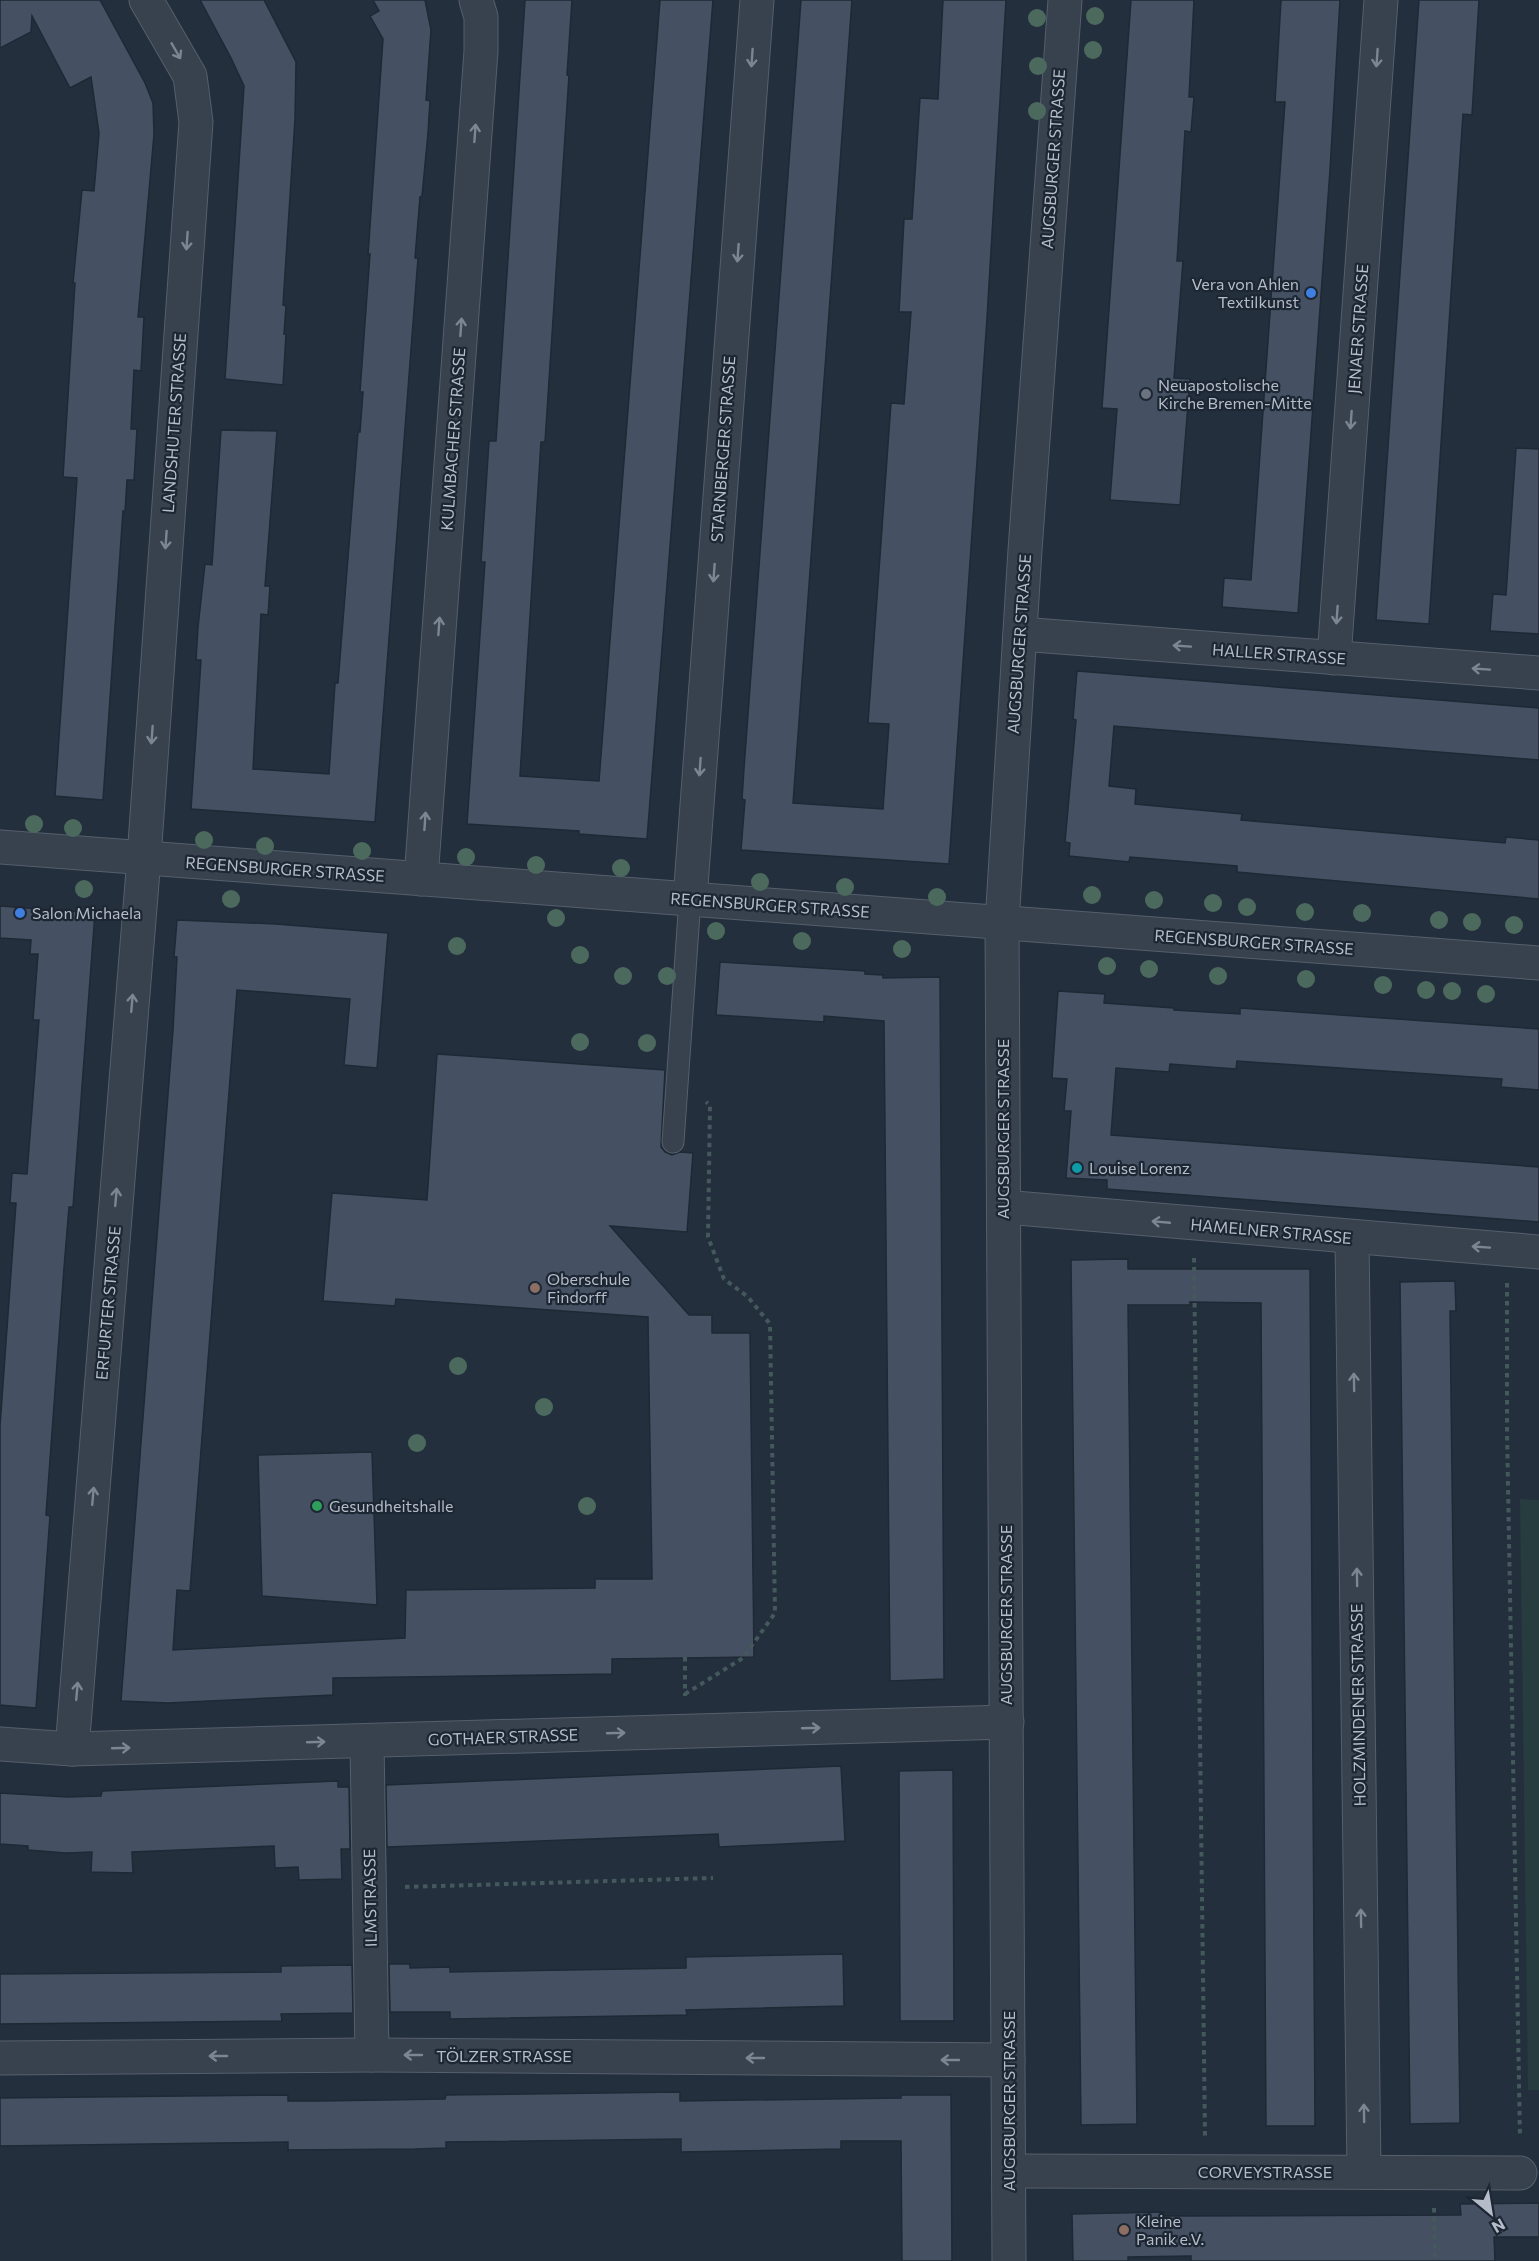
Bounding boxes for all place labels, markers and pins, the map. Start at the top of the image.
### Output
place label: Vera von Ahlen Textilkunst [1191,274,1299,311]
marker: Vera von Ahlen Textilkunst [1304,286,1318,300]
place label: Neuapostolische Kirche Bremen-Mitte [1158,375,1312,412]
marker: Neuapostolische Kirche Bremen-Mitte [1139,387,1153,401]
place label: Salon Michaela [32,903,141,922]
marker: Salon Michaela [13,906,27,920]
place label: Louise Lorenz [1089,1158,1190,1177]
marker: Louise Lorenz [1070,1161,1084,1175]
place label: Oberschule Findorff [547,1269,630,1306]
marker: Oberschule Findorff [528,1281,542,1295]
place label: Gesundheitshalle [329,1496,453,1515]
marker: Gesundheitshalle [310,1499,324,1513]
place label: Kleine Panik e.V. [1136,2211,1204,2248]
marker: Kleine Panik e.V. [1117,2223,1131,2237]

